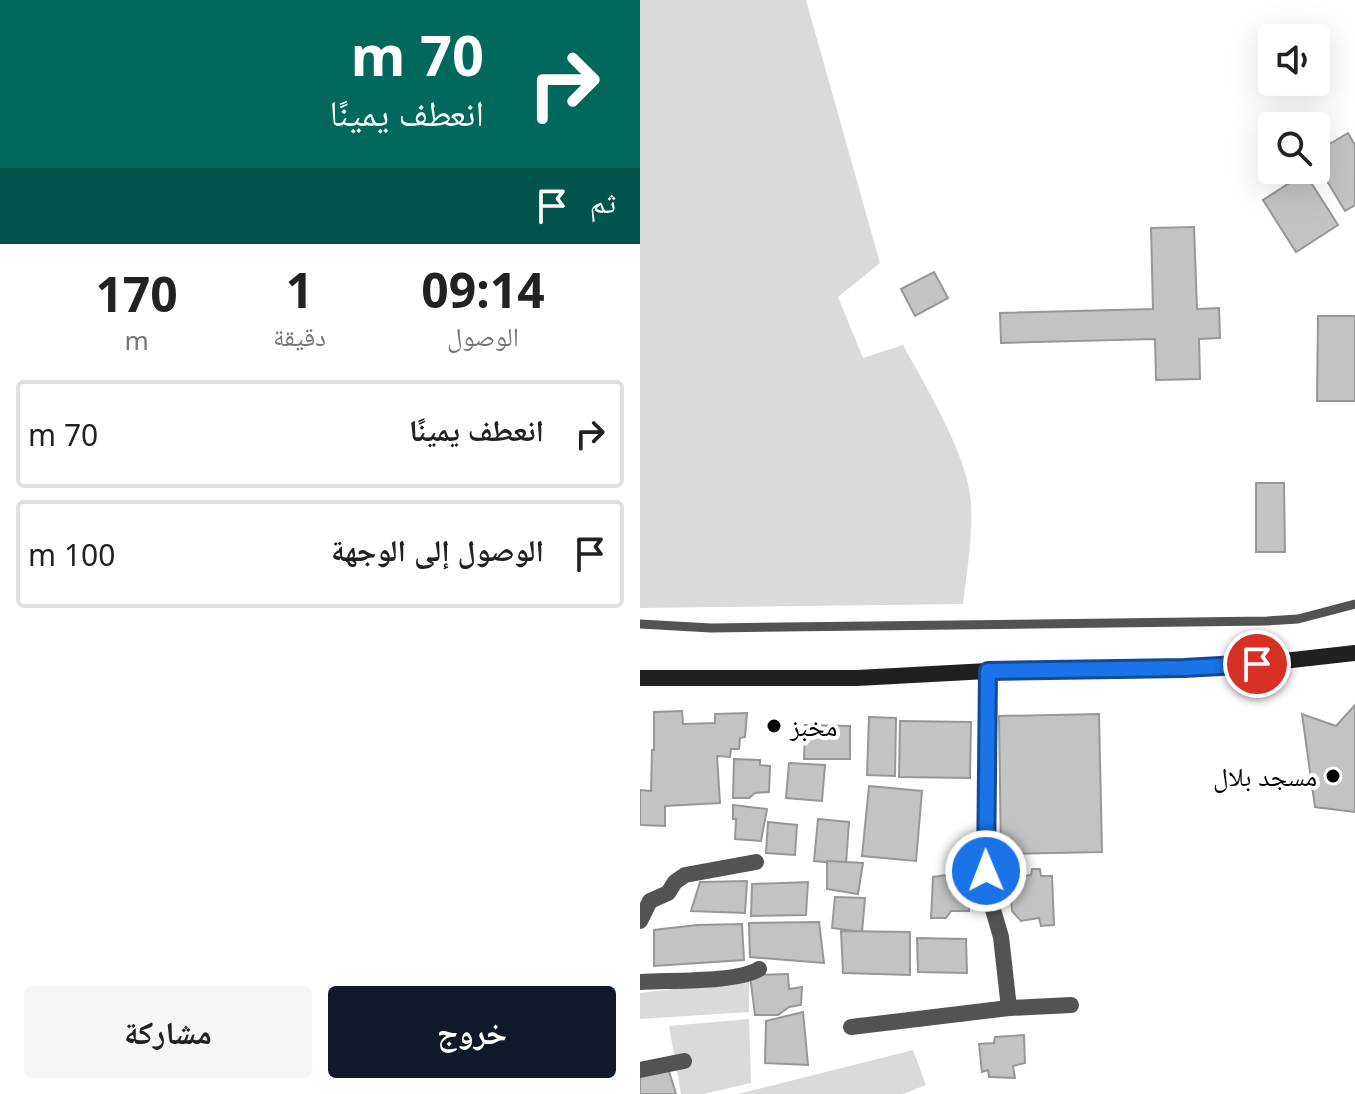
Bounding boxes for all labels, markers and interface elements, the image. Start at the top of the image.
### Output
text: 70 m [351,16,484,92]
map controls [1258,24,1330,184]
button: sound [1258,24,1330,96]
icon: right [512,32,616,136]
text: انعطف يمينًا [329,88,484,137]
button: search [1258,112,1330,184]
text: ثم [590,181,616,222]
icon: arrive [530,184,574,228]
text: 1 [286,257,313,322]
text: 09:14 [421,257,545,322]
text: 170 [95,261,178,326]
text: دقيقة [273,318,326,354]
text: الوصول [447,318,519,354]
text: m [124,322,149,358]
text: انعطف يمينًا [409,409,544,450]
icon: right [568,412,612,456]
text: 70 m [28,414,98,455]
text: الوصول إلى الوجهة [331,529,544,570]
icon: arrive [568,532,612,576]
text: 100 m [28,534,115,575]
pin [1223,630,1291,698]
icon: arrive [1235,642,1279,686]
place label: مخبز [789,708,837,744]
marker: مخبز [765,717,783,735]
place label: مسجد بلال [1213,758,1317,794]
marker: مسجد بلال [1324,767,1342,785]
position arrow [944,829,1028,913]
button: مشاركة [24,986,312,1078]
button: خروج [328,986,616,1078]

